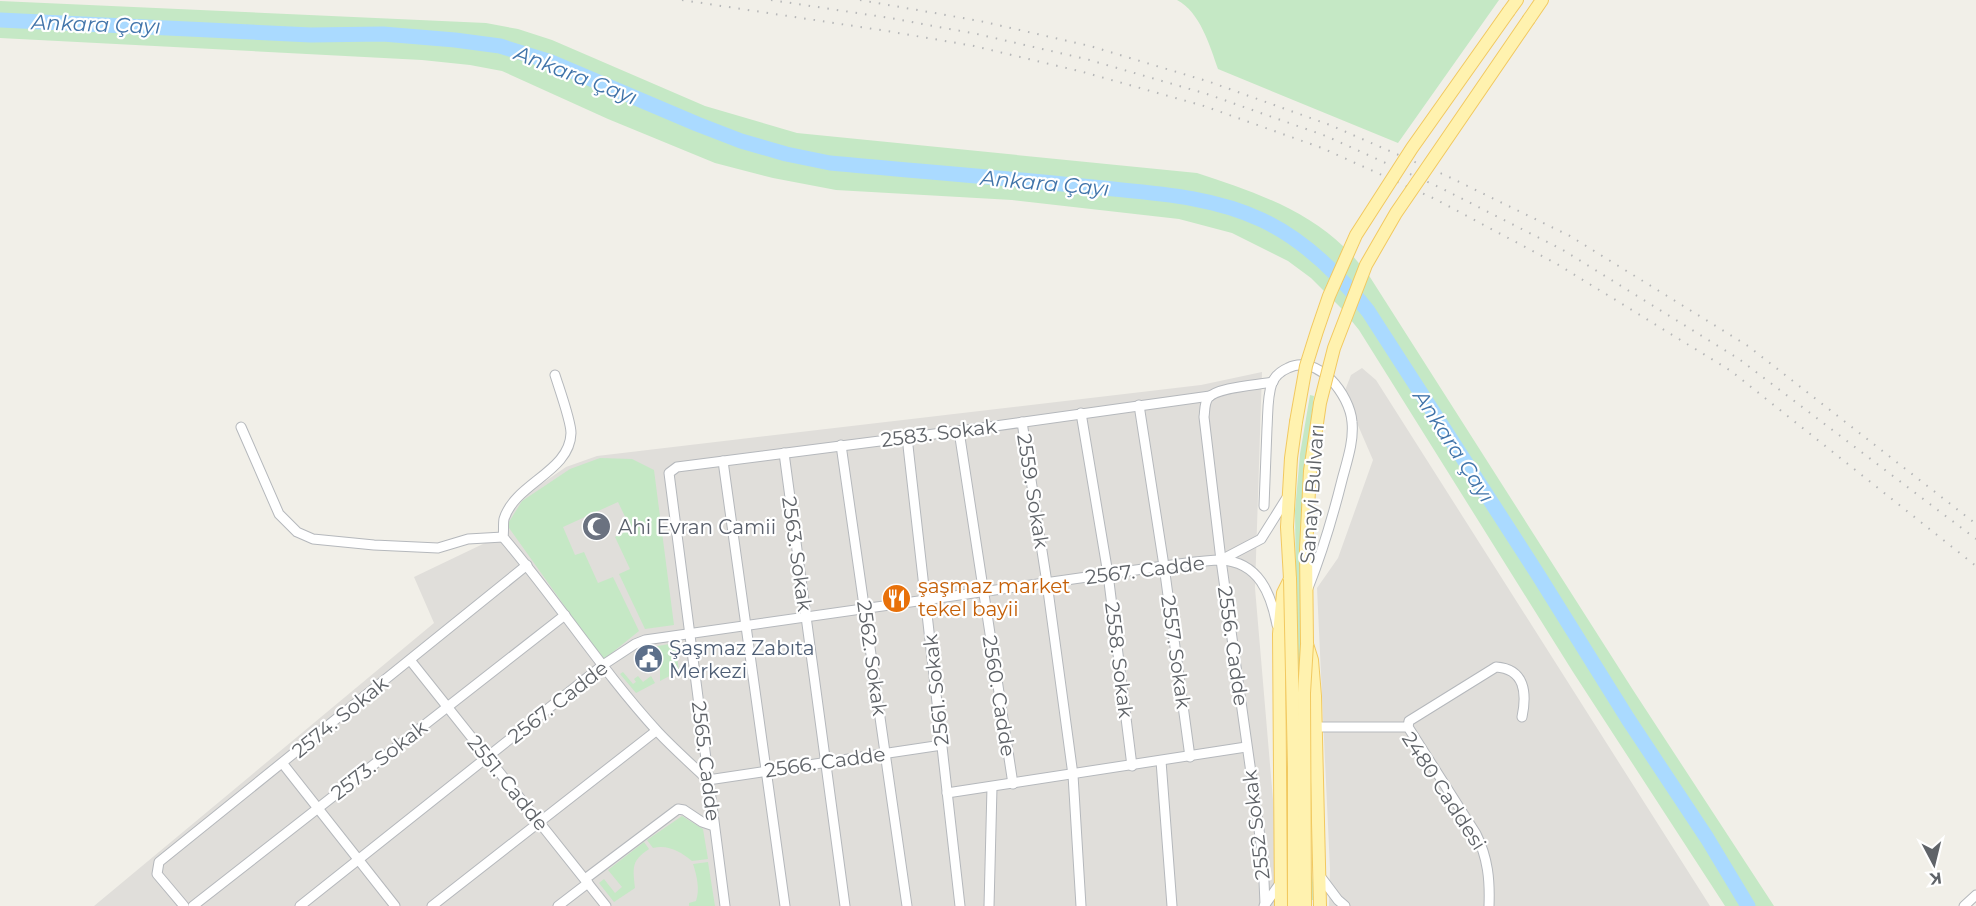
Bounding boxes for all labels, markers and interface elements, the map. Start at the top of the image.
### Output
water label: Ankara Çayı [29,9,161,39]
water label: Ankara Çayı [509,39,641,110]
water label: Ankara Çayı [978,165,1110,201]
water label: Ankara Çayı [1407,383,1500,507]
street label: 2583. Sokak [880,414,998,452]
street label: Sanayi Bulvarı [1295,423,1329,565]
street label: 2559. Sokak [1012,432,1054,550]
street label: 2563. Sokak [777,495,817,613]
mosque icon: Ahi Evran Camii [581,511,613,543]
place label: Ahi Evran Camii [618,515,776,539]
street label: 2567. Cadde [1084,551,1206,589]
place label: şaşmaz market tekel bayii [918,574,1070,621]
restaurant icon: şaşmaz market tekel bayii [881,582,913,614]
street label: 2556. Cadde [1213,585,1253,707]
street label: 2557. Sokak [1156,594,1196,710]
street label: 2562. Sokak [852,599,892,717]
street label: 2558. Sokak [1100,601,1138,719]
street label: 2561. Sokak [918,633,954,747]
street label: 2560. Cadde [978,634,1020,758]
place label: Şaşmaz Zabıta Merkezi [669,636,815,683]
public building icon: Şaşmaz Zabıta Merkezi [632,643,664,675]
street label: 2567. Cadde [503,656,613,748]
street label: 2574. Sokak [287,671,393,763]
street label: 2565. Cadde [687,700,725,822]
street label: 2573. Sokak [326,715,432,805]
street label: 2480 Caddesi [1397,728,1491,854]
street label: 2551. Cadde [462,731,554,835]
street label: 2566. Cadde [763,742,887,782]
street label: 2552 Sokak [1237,769,1275,881]
north arrow [1904,834,1964,894]
text: K [1928,868,1943,889]

